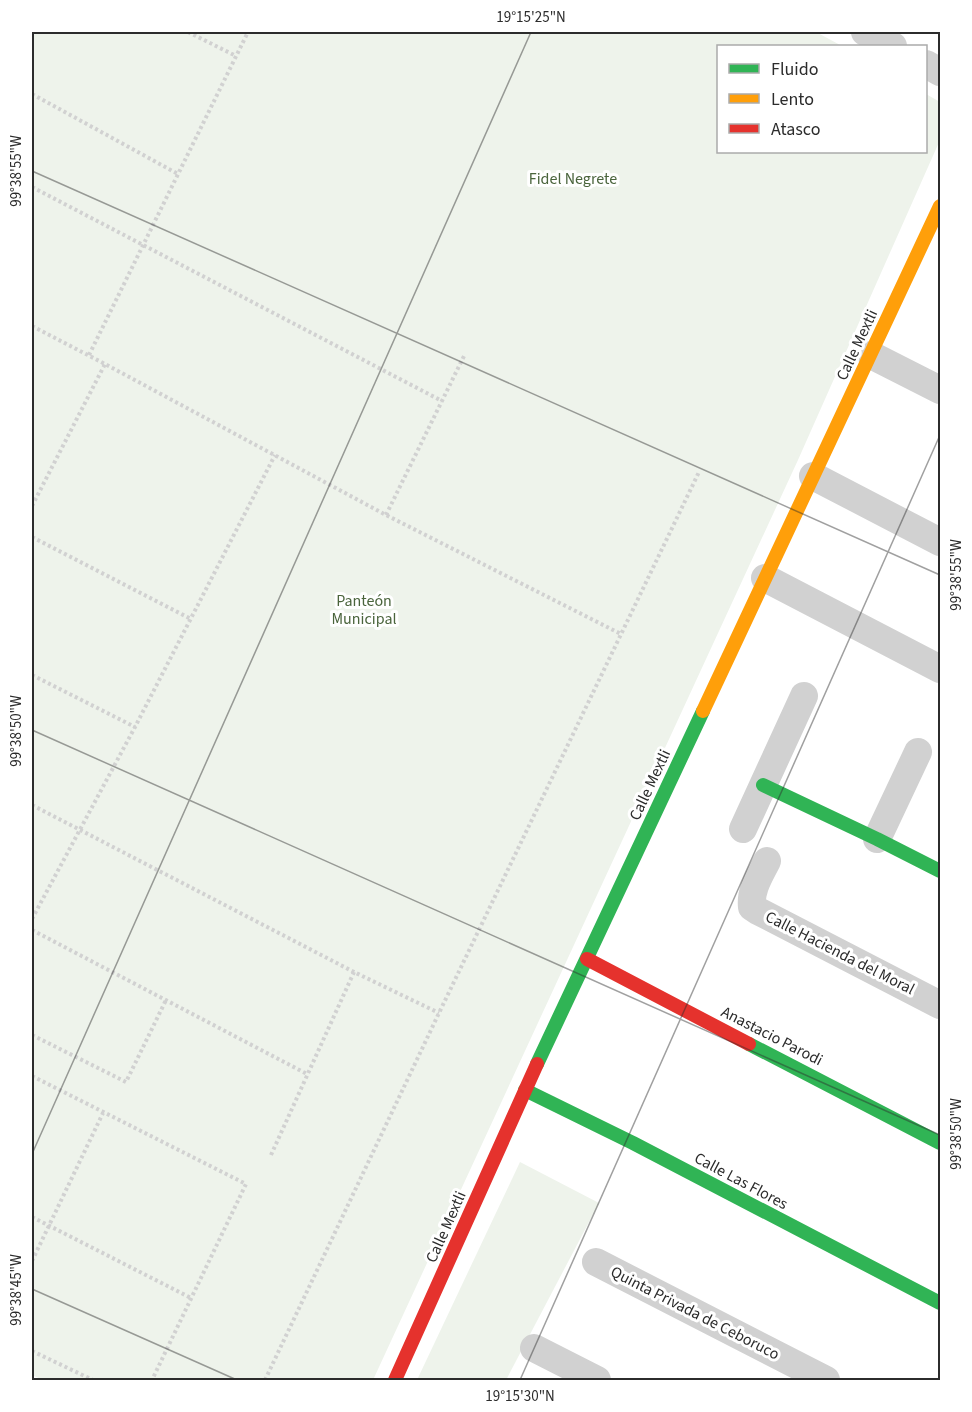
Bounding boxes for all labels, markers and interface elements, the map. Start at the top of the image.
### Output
text: 19°15'25"N [496,7,566,28]
legend [717,45,927,153]
text: Fluido [771,57,818,82]
text: Lento [771,87,814,112]
text: Atasco [771,117,820,142]
text: 99°38'55"W [6,135,27,207]
park label: Fidel Negrete [529,168,617,190]
street label: Calle Mextli [831,306,883,384]
text: 99°38'55"W [946,539,967,611]
park label: Panteón Municipal [331,590,397,630]
text: 99°38'50"W [6,695,27,767]
street label: Calle Mextli [624,746,676,824]
street label: Calle Hacienda del Moral [762,906,918,1000]
street label: Anastacio Parodi [717,1001,827,1071]
text: 99°38'50"W [946,1098,967,1170]
street label: Calle Las Flores [690,1147,792,1215]
street label: Calle Mextli [420,1188,472,1266]
text: 99°38'45"W [6,1254,27,1326]
street label: Quinta Privada de Ceboruco [607,1261,783,1365]
text: 19°15'30"N [485,1386,555,1407]

